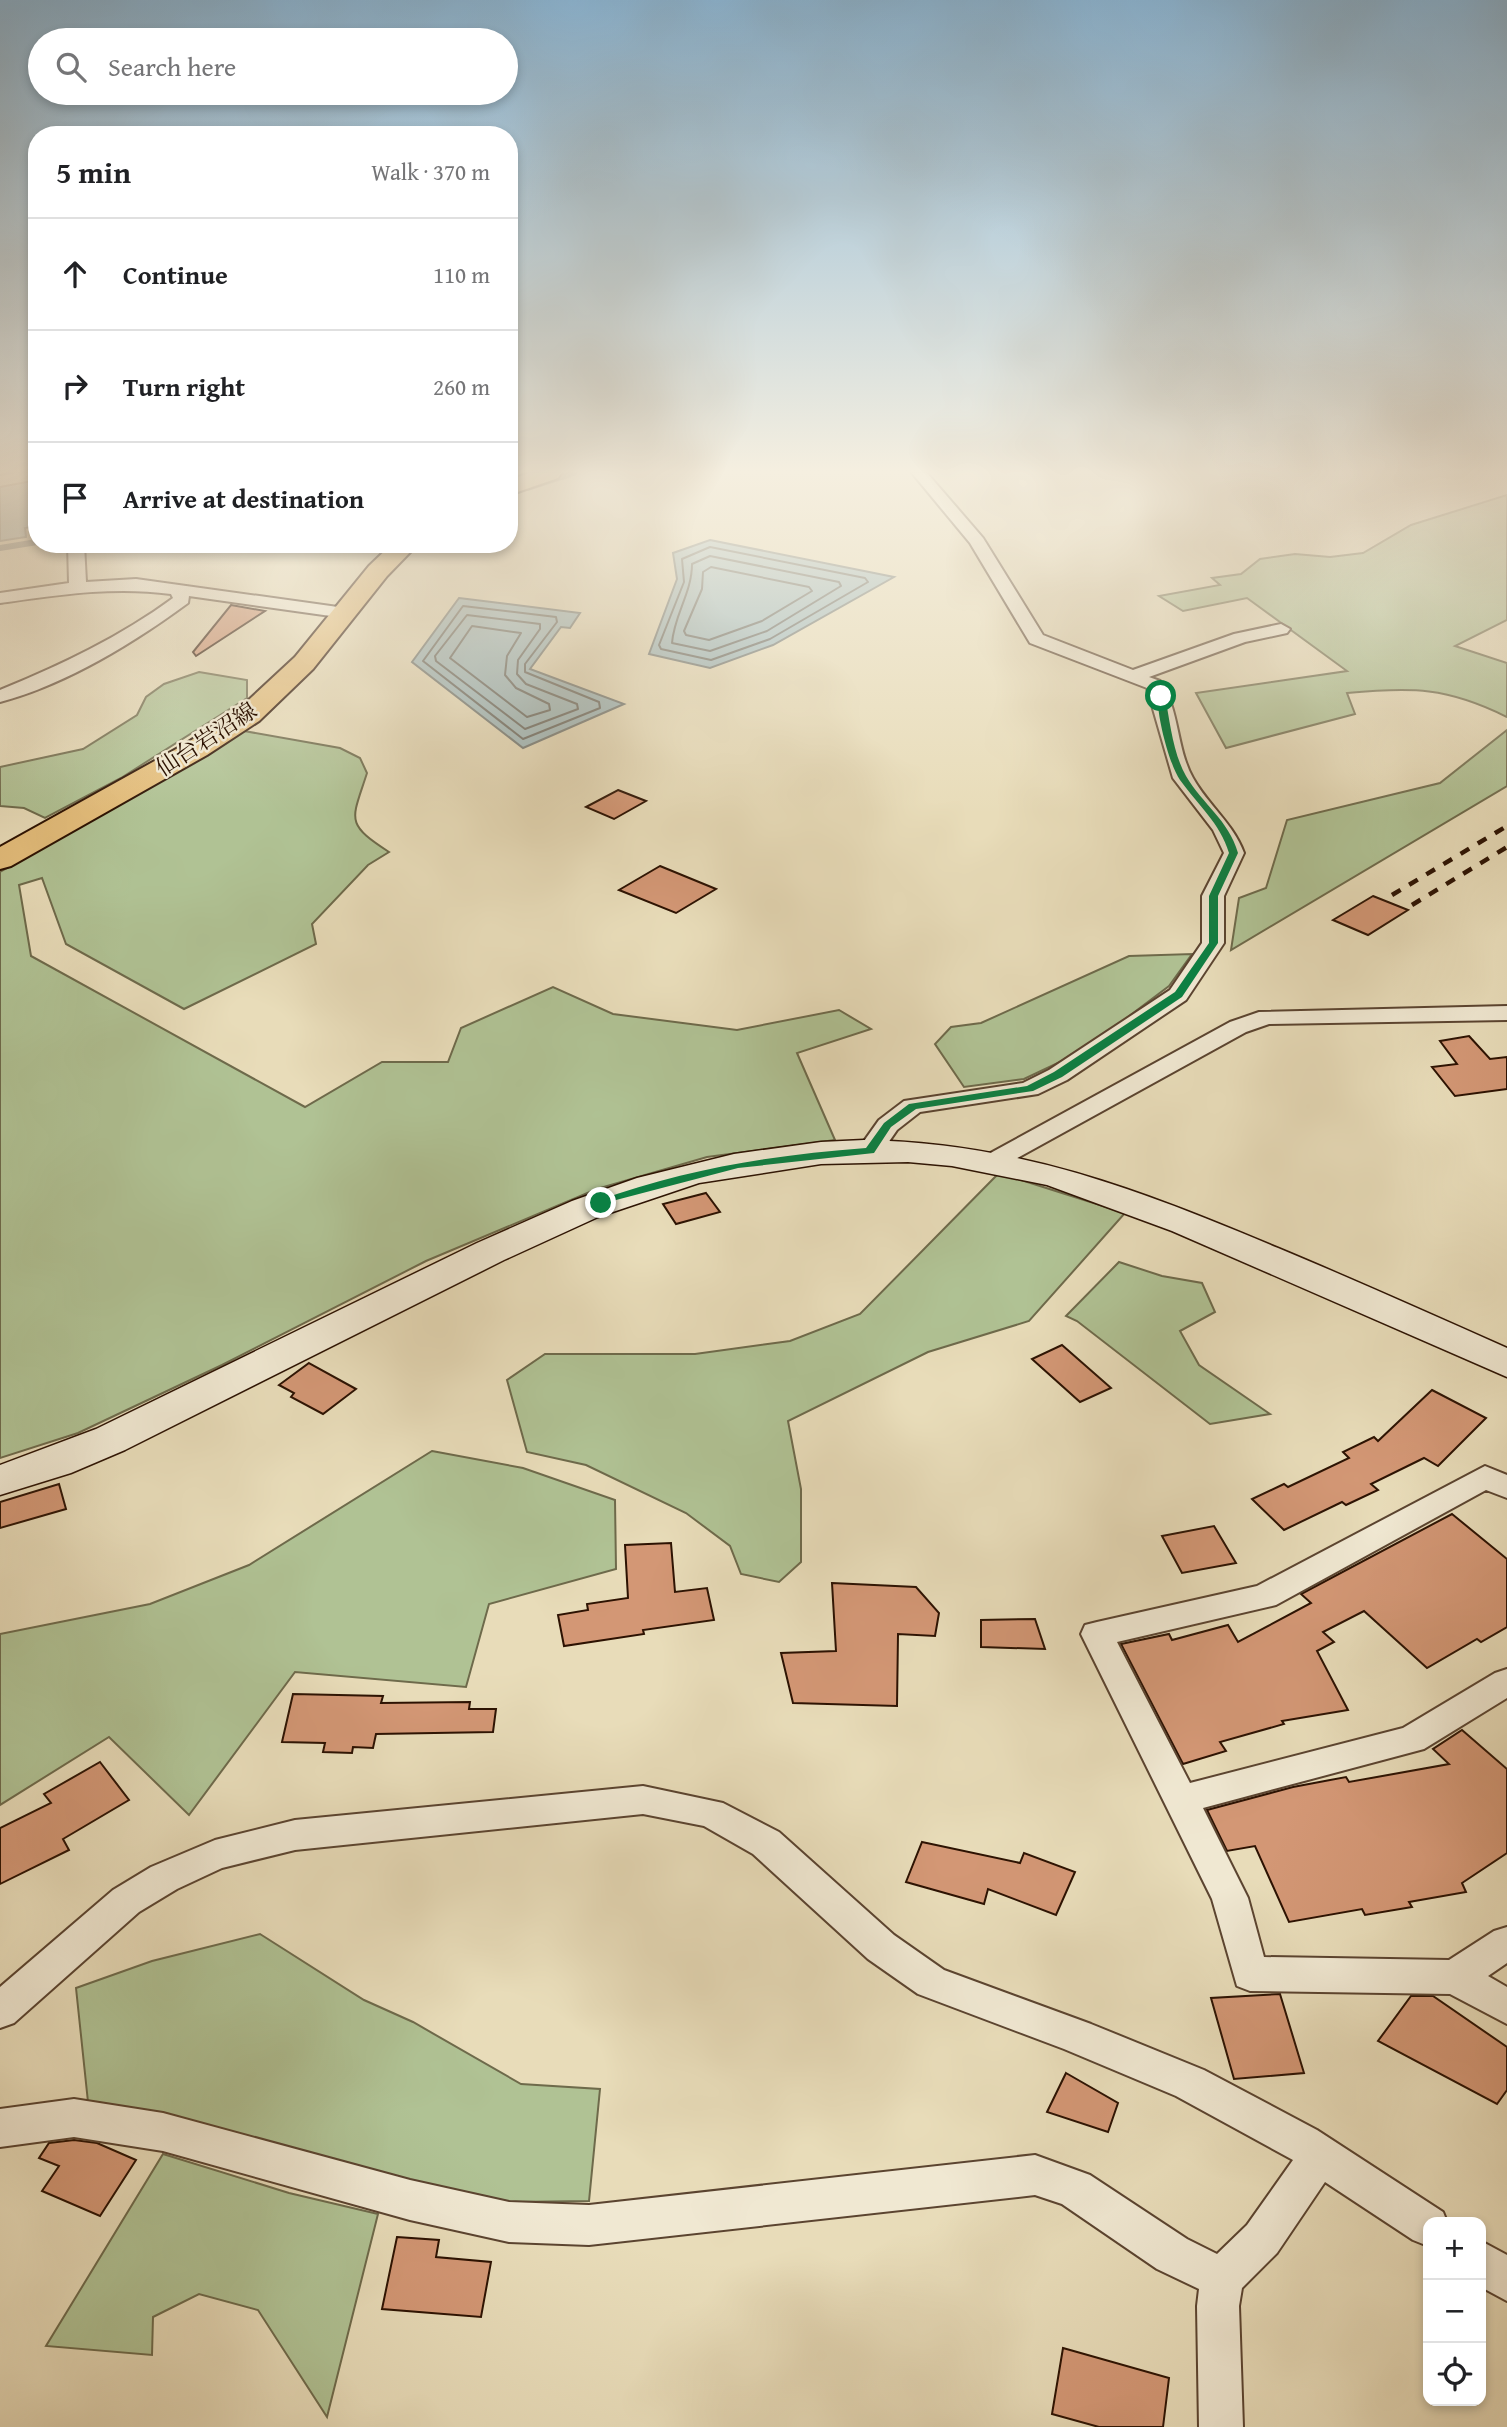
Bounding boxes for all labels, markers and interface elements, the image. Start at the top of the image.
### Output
search box [28,28,518,105]
text: Search here [108,47,236,86]
icon: search [52,48,90,86]
text: 5 min [56,150,131,194]
text: Walk · 370 m [371,155,490,188]
icon: ahead [56,255,94,293]
text: Continue [123,255,228,294]
text: 110 m [433,258,490,291]
icon: right [56,367,94,405]
text: Turn right [123,367,245,406]
text: 260 m [433,370,490,403]
icon: arrive [56,479,94,517]
text: Arrive at destination [123,479,364,518]
route start [1145,680,1176,711]
street label: 仙台岩沼線 [149,693,263,784]
route end [585,1187,616,1218]
map controls [1423,2217,1486,2406]
button: + [1423,2217,1486,2280]
button: − [1423,2280,1486,2343]
button: locate [1423,2343,1486,2406]

